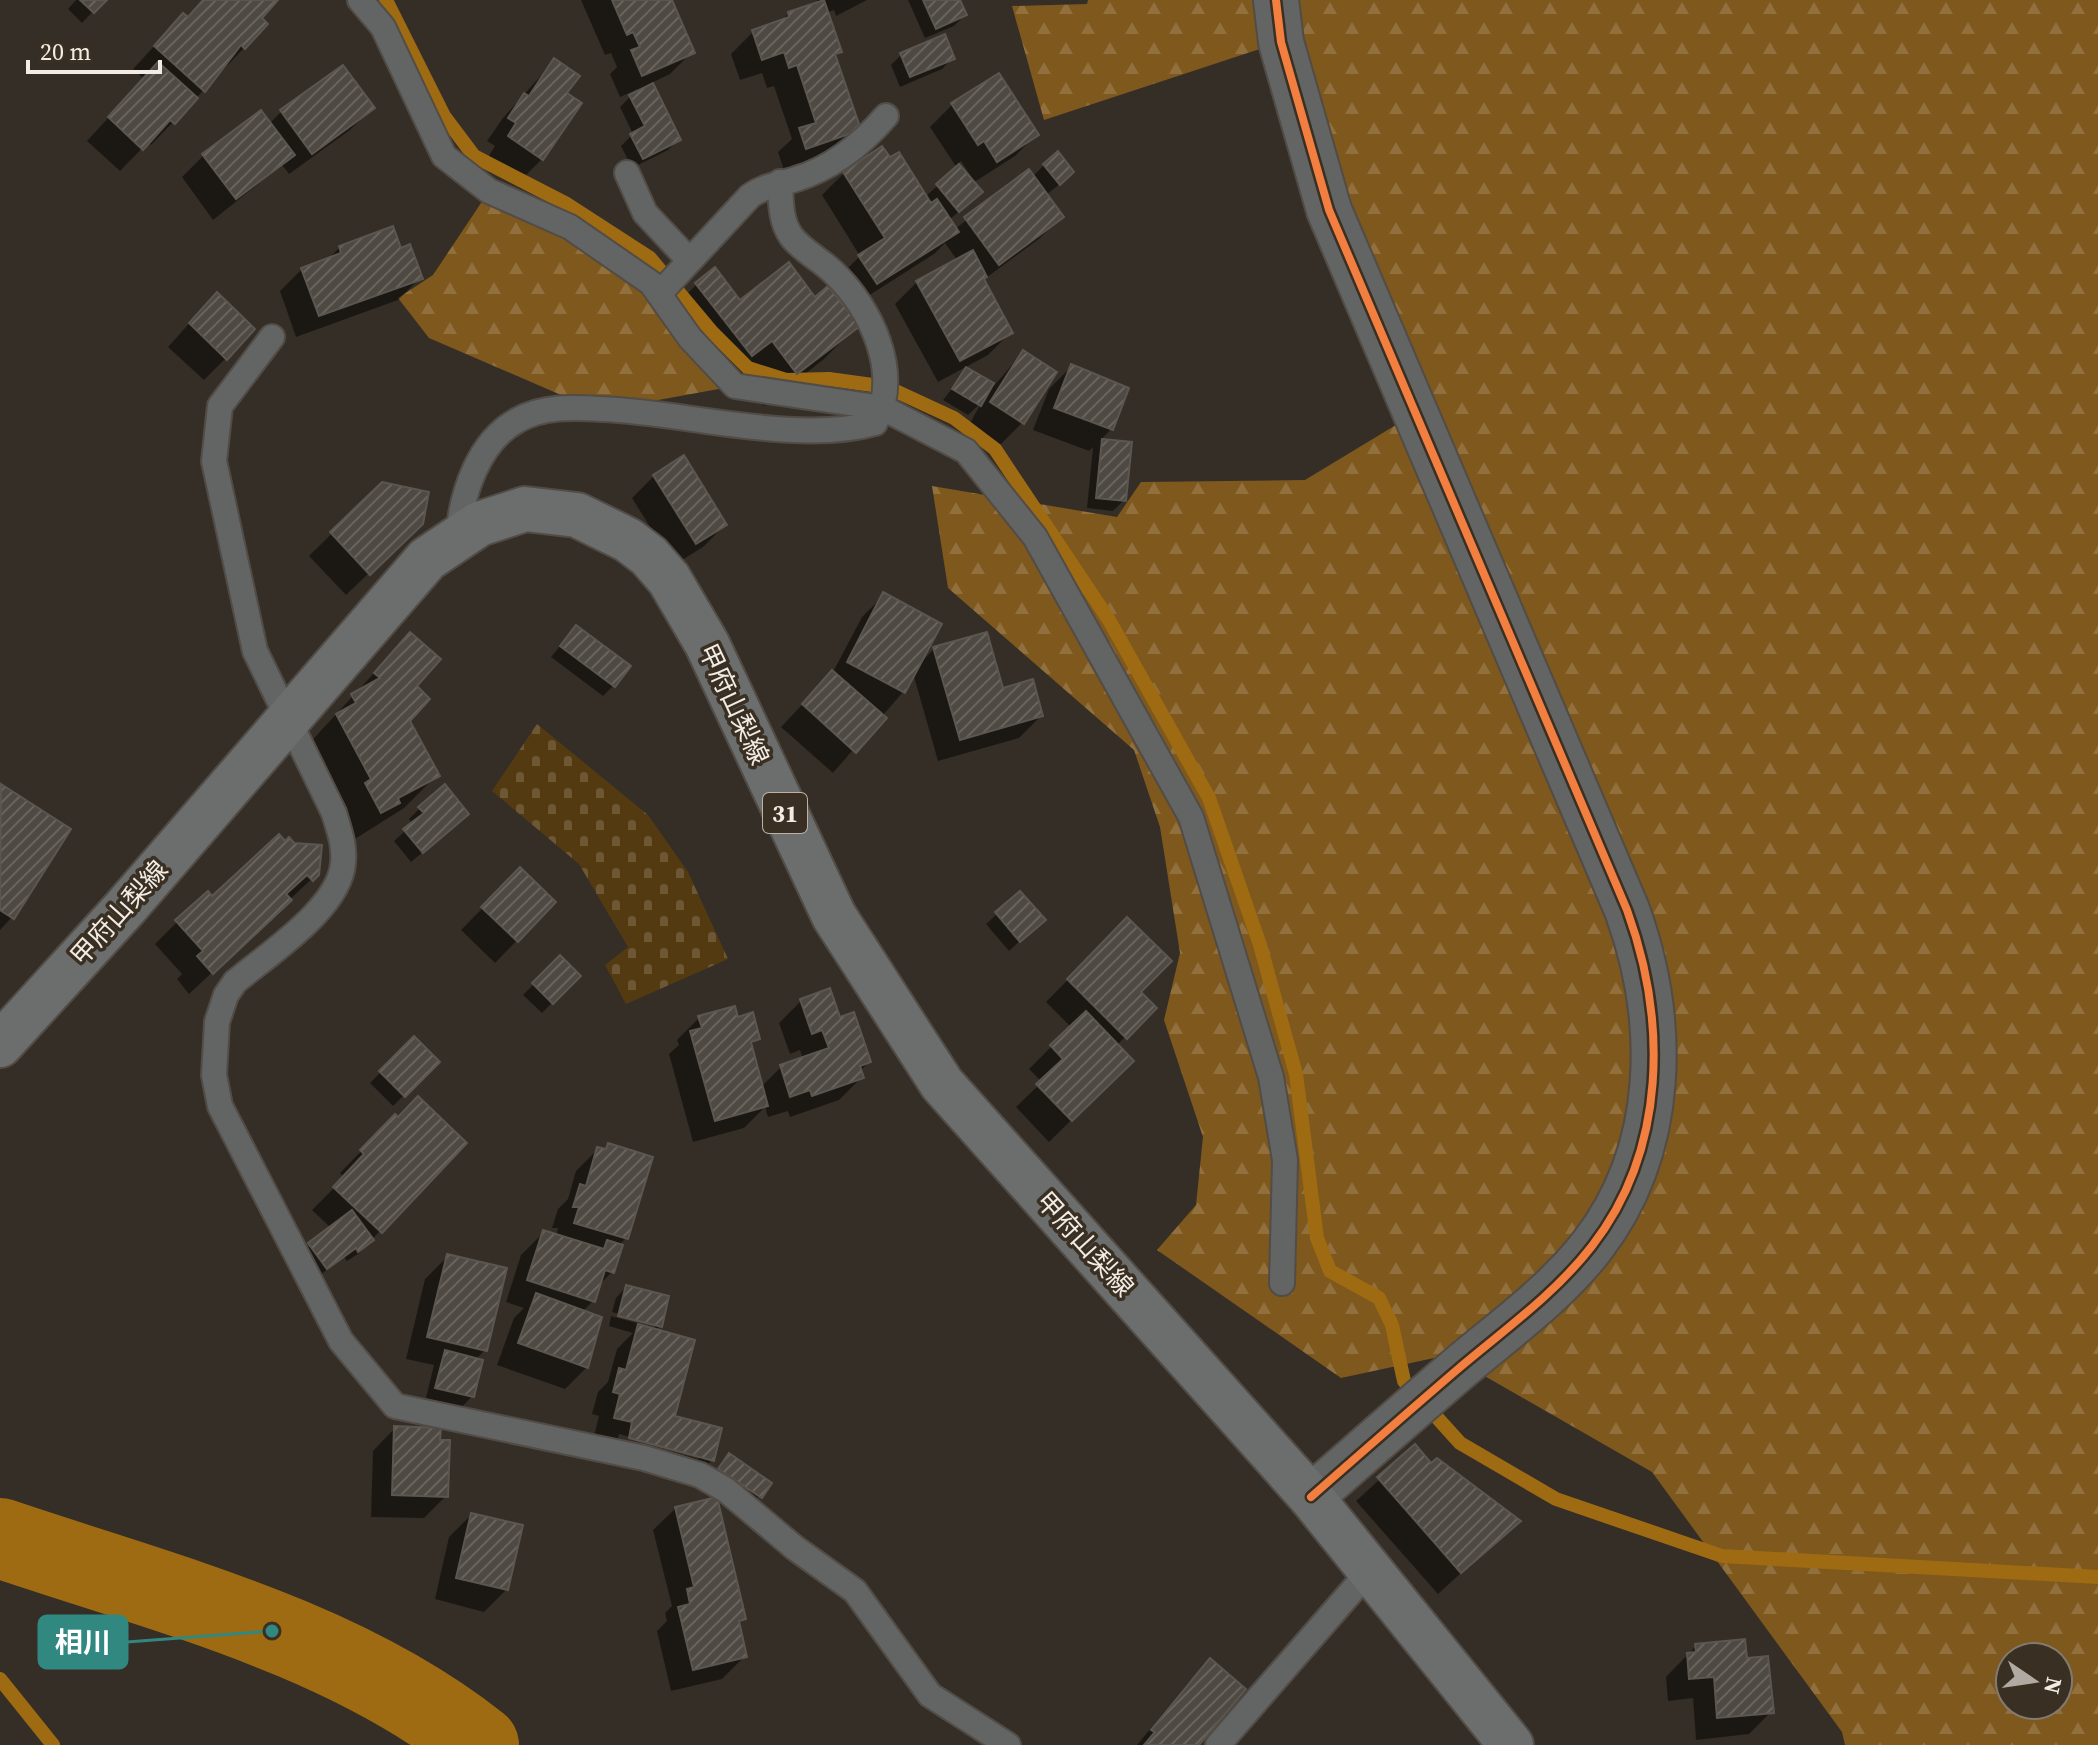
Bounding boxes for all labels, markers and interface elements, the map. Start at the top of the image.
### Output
scale bar [28,24,160,74]
text: 20 m [40,35,91,68]
street label: 甲府山梨線 [690,637,778,771]
road number: 31 [763,793,807,833]
street label: 甲府山梨線 [62,853,176,973]
street label: 甲府山梨線 [1028,1184,1142,1304]
callout: 相川 [39,1616,127,1668]
text: 相川 [55,1623,111,1661]
north arrow [1994,1641,2074,1721]
text: N [2037,1674,2070,1697]

